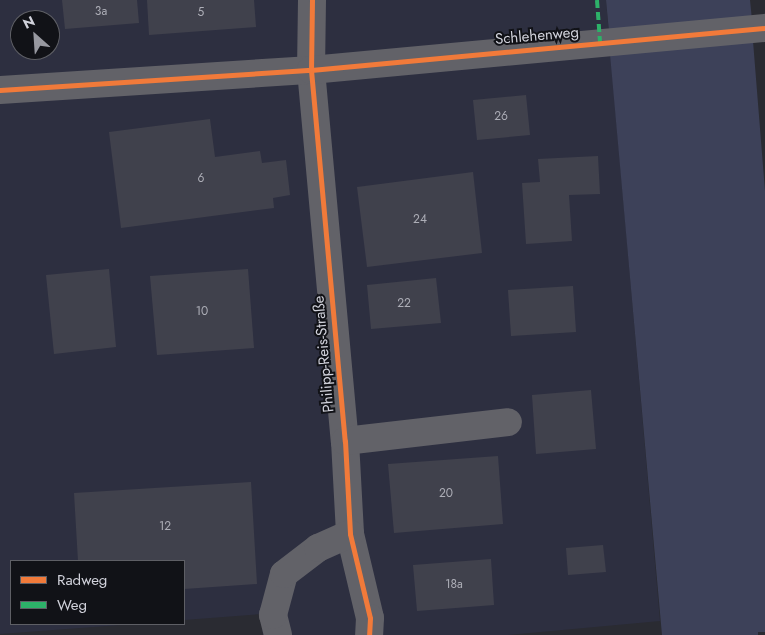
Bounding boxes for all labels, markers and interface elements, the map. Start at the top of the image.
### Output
house number: 3a [95,5,107,19]
house number: 5 [198,6,204,20]
north arrow [10,10,60,60]
text: N [19,11,38,34]
street label: Schlehenweg [494,23,580,49]
house number: 26 [494,110,508,124]
house number: 6 [198,172,204,186]
house number: 24 [413,213,427,227]
street label: Philipp-Reis-Straße [310,295,338,413]
house number: 22 [397,297,411,311]
house number: 10 [196,305,208,319]
house number: 20 [439,487,453,501]
house number: 12 [159,520,171,534]
legend [10,560,185,625]
text: Radweg [57,569,107,591]
house number: 18a [445,578,463,592]
text: Weg [57,594,87,616]

